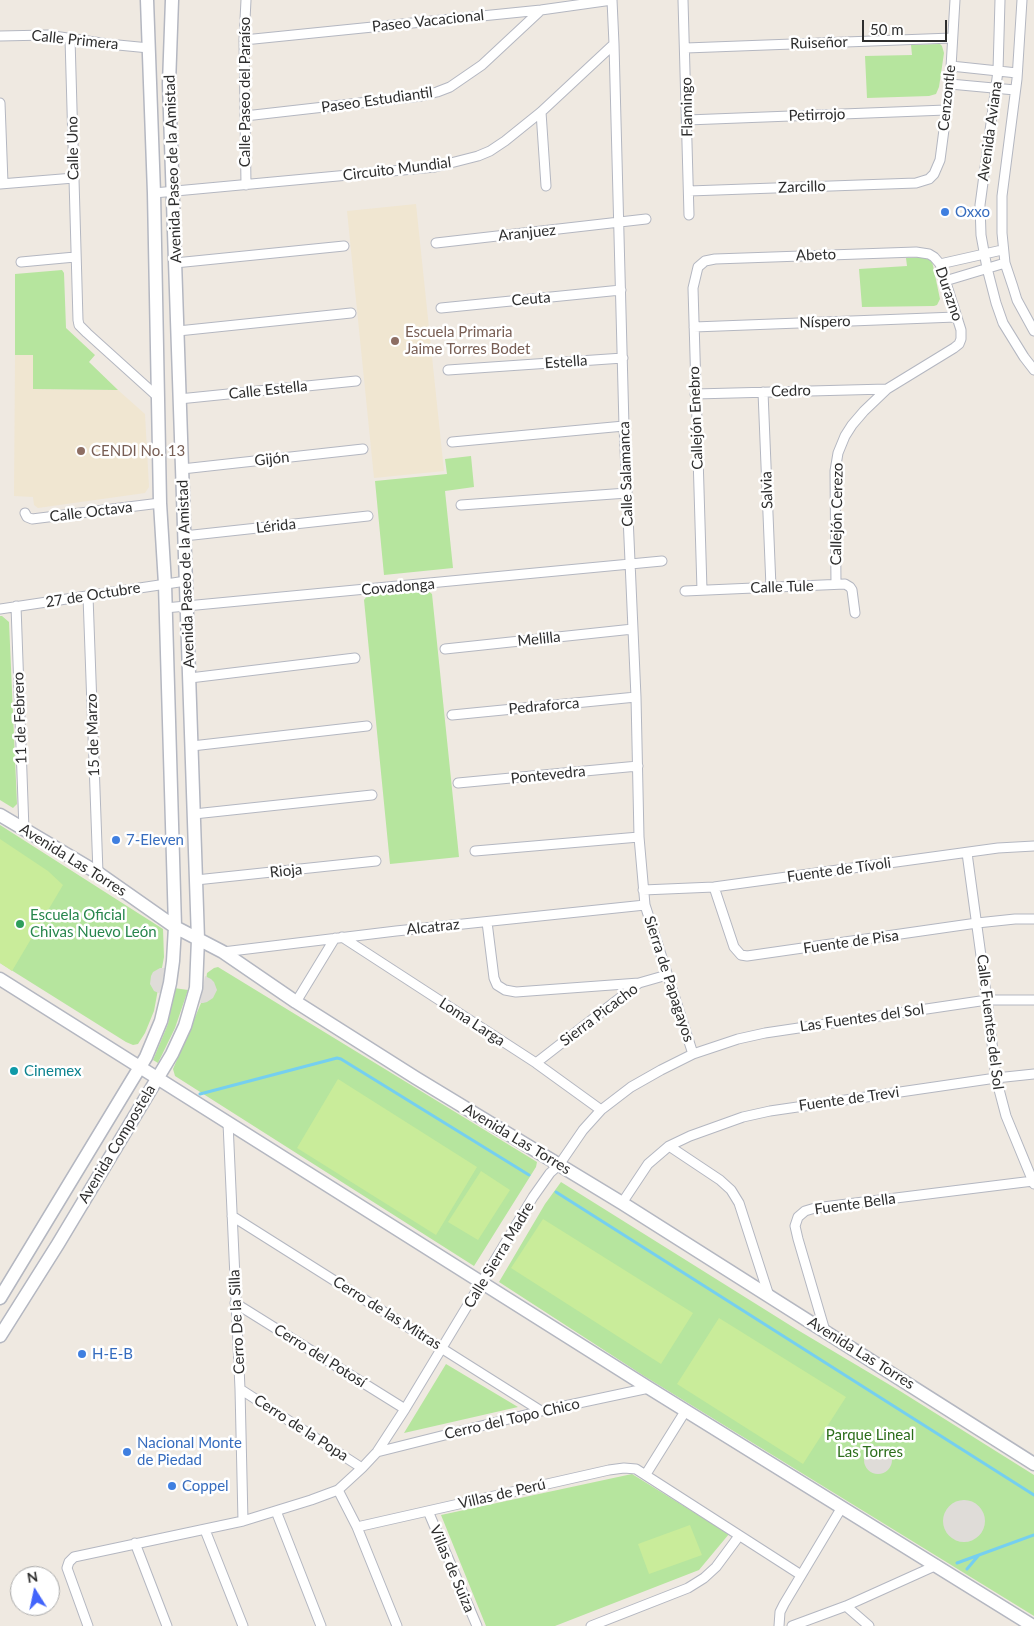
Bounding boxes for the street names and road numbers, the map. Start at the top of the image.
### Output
street label: Paseo Vacacional [371,6,485,36]
street label: Calle Paseo del Paraíso [236,17,254,167]
street label: Calle Primera [31,26,119,54]
street label: Ruiseñor [790,33,848,53]
street label: Cenzontle [935,64,959,132]
street label: Avenida Paseo de la Amistad [161,75,185,263]
street label: Flamingo [677,77,697,137]
street label: Avenida Aviana [974,80,1006,182]
street label: Paseo Estudiantil [320,83,434,117]
street label: Petirrojo [788,105,846,125]
street label: Calle Uno [63,116,83,180]
street label: Circuito Mundial [342,153,452,185]
street label: Zarcillo [778,177,826,197]
street label: Aranjuez [497,221,557,245]
street label: Abeto [796,245,836,265]
street label: Durazno [931,265,967,323]
street label: Ceuta [511,288,551,310]
street label: Níspero [799,312,851,332]
street label: Estella [544,352,588,372]
street label: Callejón Enebro [685,366,707,470]
street label: Calle Estella [228,377,308,403]
street label: Cedro [771,381,811,401]
street label: Calle Salamanca [615,421,637,527]
street label: Gijón [254,448,290,470]
street label: Callejón Cerezo [827,462,847,566]
street label: Salvia [757,471,777,509]
street label: Avenida Paseo de la Amistad [174,480,198,668]
street label: Calle Octava [49,498,133,526]
street label: Lérida [255,515,297,537]
street label: Covadonga [360,575,436,599]
street label: Calle Tule [750,577,814,597]
street label: 27 de Octubre [44,579,142,611]
street label: Melilla [517,628,561,650]
street label: 11 de Febrero [9,672,31,764]
street label: 15 de Marzo [83,693,103,777]
street label: Pedraforca [508,694,580,718]
street label: Pontevedra [510,762,586,788]
street label: Avenida Las Torres [16,820,130,900]
street label: Fuente de Tívoli [786,854,892,886]
street label: Rioja [269,860,303,882]
street label: Sierra de Papagayos [640,914,698,1044]
street label: Alcatraz [406,915,460,939]
street label: Fuente de Pisa [802,926,900,958]
street label: Calle Fuentes del Sol [973,953,1007,1091]
street label: Sierra Picacho [556,980,642,1050]
street label: Loma Larga [436,994,508,1050]
street label: Las Fuentes del Sol [799,1000,925,1036]
street label: Avenida Compostela [75,1081,159,1207]
street label: Fuente de Trevi [798,1083,900,1115]
street label: Avenida Las Torres [460,1100,574,1178]
street label: Fuente Bella [813,1189,897,1219]
street label: Calle Sierra Madre [460,1199,538,1311]
street label: Cerro De la Silla [225,1269,249,1375]
street label: Cerro de las Mitras [330,1272,444,1354]
street label: Avenida Las Torres [804,1313,918,1393]
street label: Cerro del Potosí [271,1320,369,1392]
street label: Cerro de la Popa [251,1391,351,1465]
street label: Cerro del Topo Chico [443,1395,581,1443]
street label: Villas de Perú [457,1475,547,1513]
street label: Villas de Suiza [426,1523,478,1615]

